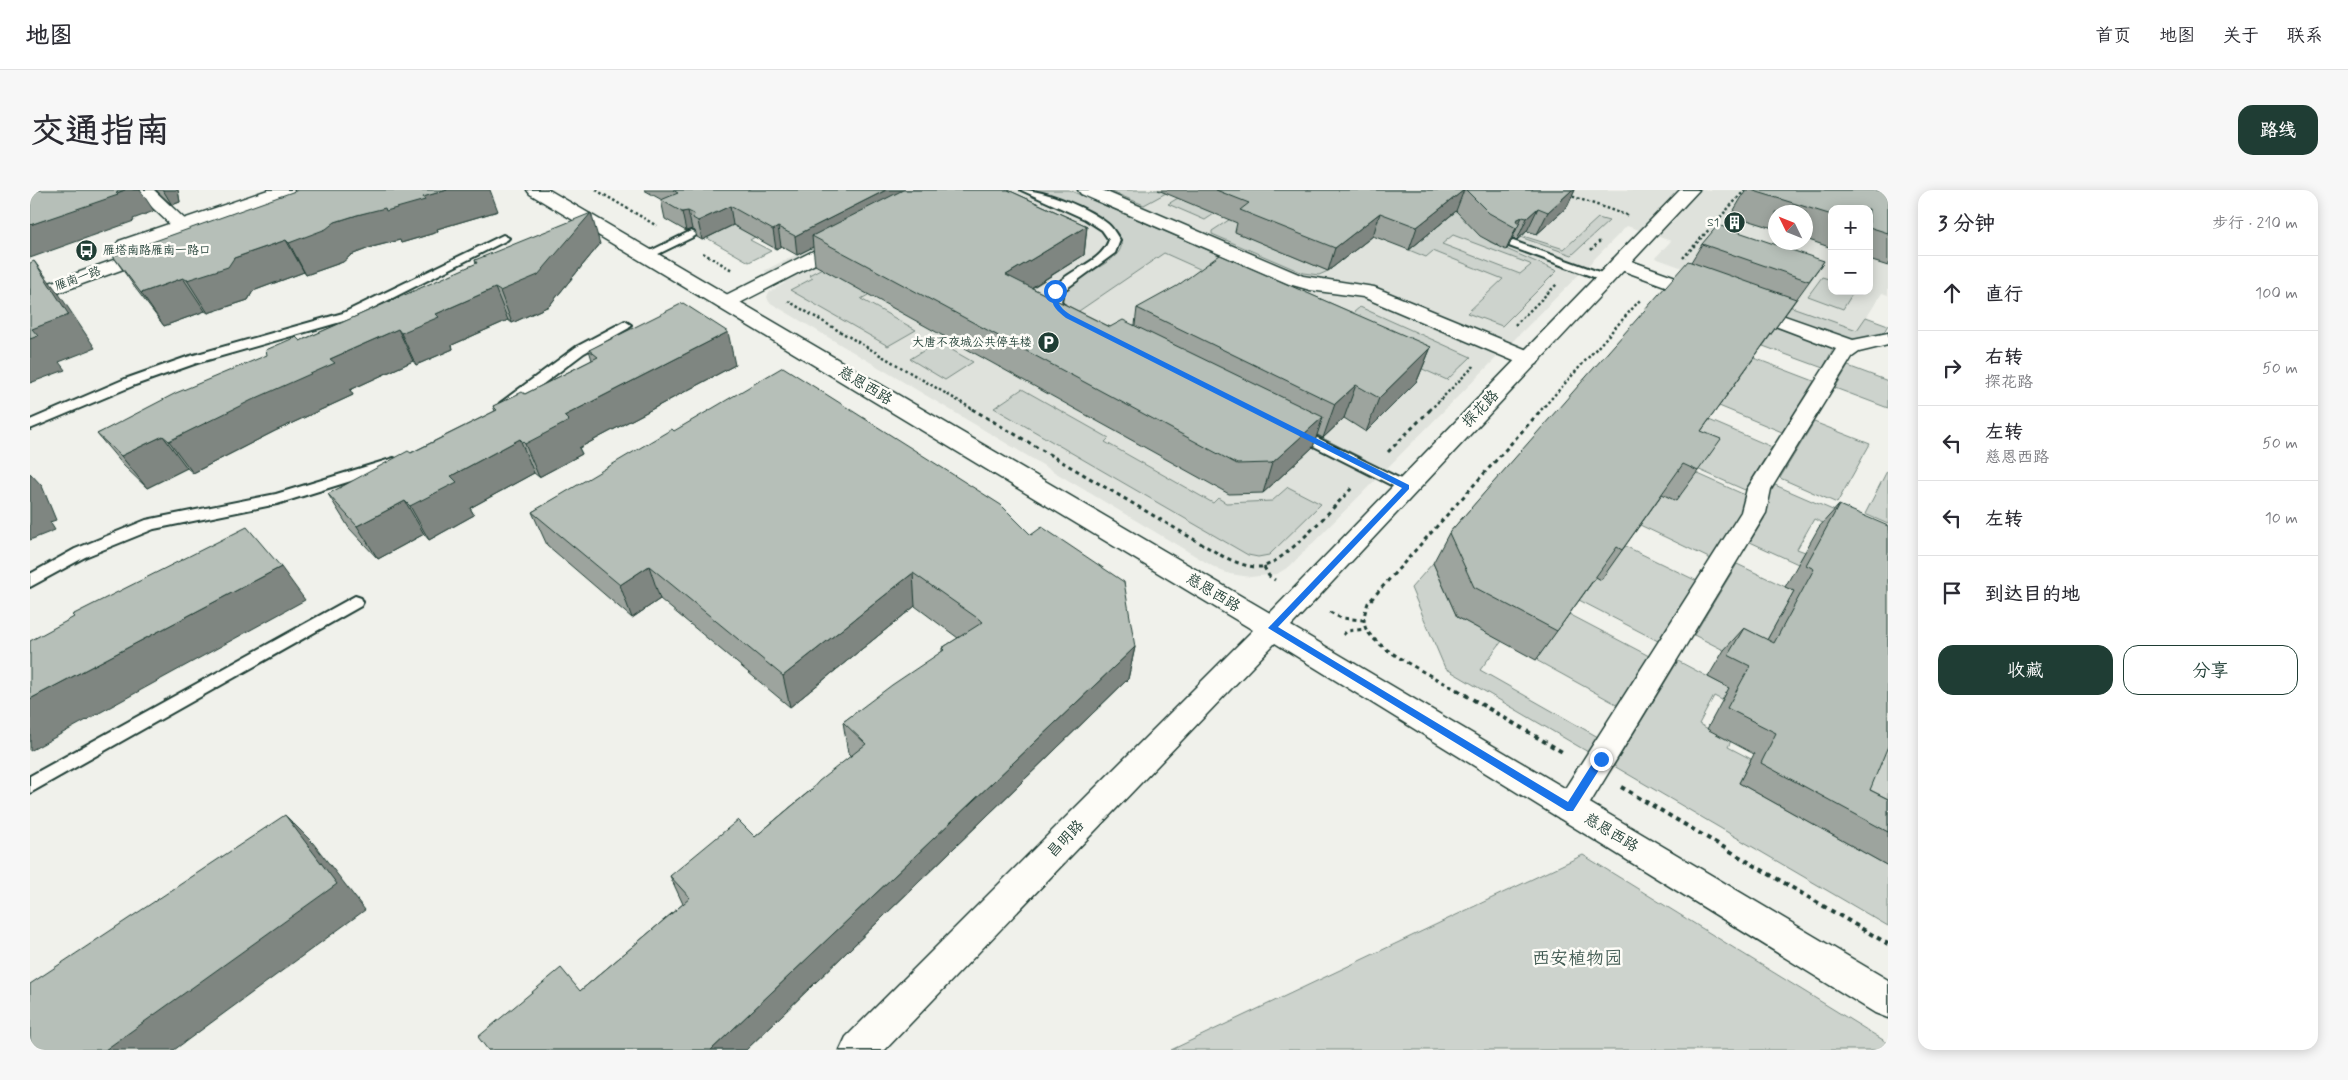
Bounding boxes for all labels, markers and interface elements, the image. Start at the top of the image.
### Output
text: 地图 [25,21,73,52]
text: 首页 [2095,24,2131,48]
text: 地图 [2159,24,2195,48]
text: 关于 [2223,24,2259,48]
text: 联系 [2287,24,2323,48]
button: 路线 [2238,105,2318,155]
text: 交通指南 [30,109,170,155]
north arrow [1768,205,1813,250]
map controls [1828,205,1873,295]
button: + [1828,205,1873,250]
text: 3 分钟 [1938,210,1995,238]
building icon: S1 [1723,211,1747,235]
text: 步行 · 210 m [2212,213,2298,234]
place label: S1 [1707,215,1719,231]
bus stop icon: 雁塔南路雁南一路口 [75,239,99,263]
place label: 雁塔南路雁南一路口 [103,243,211,259]
button: − [1828,250,1873,295]
street label: 雁南一路 [53,263,103,295]
icon: ahead [1938,279,1966,307]
route start [1044,280,1067,303]
text: 直行 [1985,282,2023,307]
text: 100 m [2255,283,2298,304]
parking icon: 大唐不夜城公共停车楼 [1036,331,1060,355]
place label: 大唐不夜城公共停车楼 [912,335,1032,351]
text: 右转 [1985,345,2023,370]
icon: right [1938,354,1966,382]
text: 50 m [2262,358,2298,379]
street label: 慈恩西路 [834,362,896,410]
text: 探花路 [1985,372,2033,393]
street label: 探花路 [1458,386,1504,432]
text: 左转 [1985,420,2023,445]
icon: left [1938,429,1966,457]
text: 50 m [2262,433,2298,454]
text: 慈恩西路 [1985,447,2049,468]
icon: left [1938,504,1966,532]
text: 左转 [1985,507,2023,532]
text: 10 m [2265,508,2298,529]
street label: 慈恩西路 [1182,569,1244,617]
icon: arrive [1938,579,1966,607]
text: 到达目的地 [1985,582,2080,607]
button: 收藏 [1938,645,2113,695]
button: 分享 [2123,645,2298,695]
route end [1590,748,1613,771]
street label: 慈恩西路 [1580,809,1642,857]
street label: 昌明路 [1043,816,1089,862]
park label: 西安植物园 [1532,947,1622,971]

